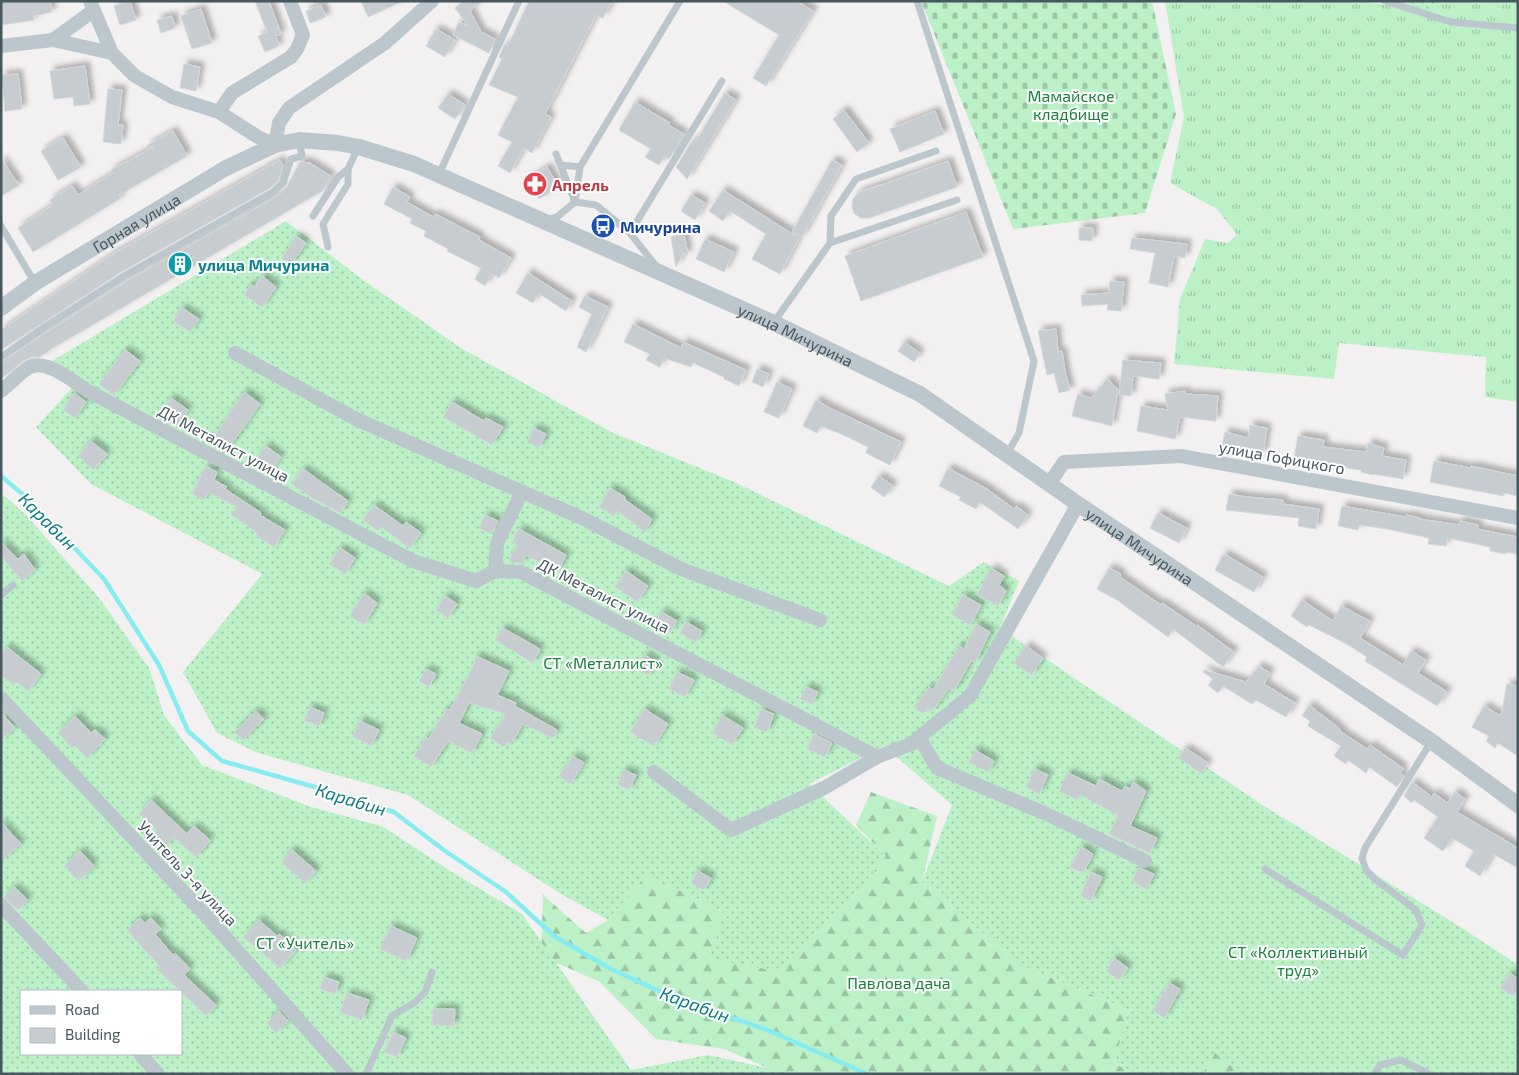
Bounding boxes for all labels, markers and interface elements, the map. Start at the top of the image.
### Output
park label: Мамайское кладбище [1027,86,1115,123]
pharmacy icon: Апрель [522,171,548,197]
place label: Апрель [552,175,609,194]
street label: Горная улица [88,188,183,256]
bus stop icon: Мичурина [590,213,616,239]
place label: Мичурина [620,217,701,236]
building icon: улица Мичурина [167,251,193,277]
place label: улица Мичурина [198,255,329,274]
street label: улица Мичурина [735,299,857,370]
street label: ДК Металист улица [155,400,293,486]
street label: улица Гофицкого [1217,437,1346,478]
water label: Карабин [15,488,81,554]
street label: улица Мичурина [1082,503,1198,589]
street label: ДК Металист улица [534,553,673,637]
park label: СТ «Металлист» [543,653,663,672]
water label: Карабин [313,778,389,820]
street label: Учитель 3-я улица [134,816,242,930]
park label: СТ «Учитель» [256,933,354,952]
park label: СТ «Коллективный труд» [1228,942,1368,980]
park label: Павлова дача [847,973,951,992]
water label: Карабин [657,981,733,1027]
legend [20,990,182,1055]
text: Road [65,1000,100,1018]
text: Building [65,1025,121,1043]

